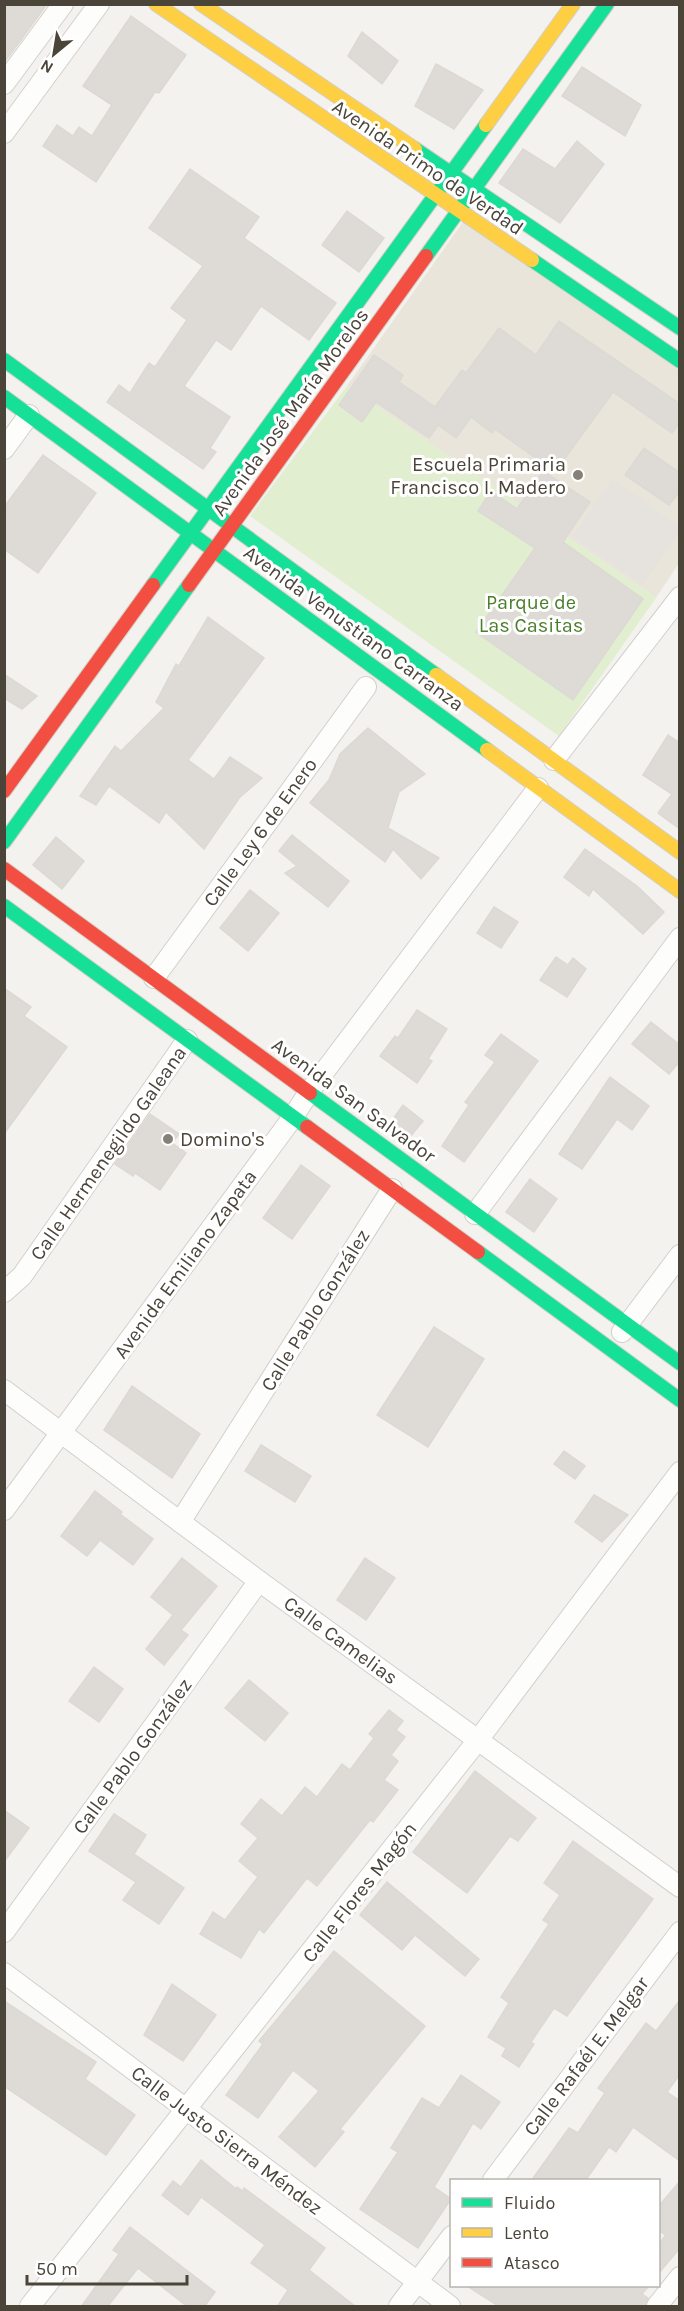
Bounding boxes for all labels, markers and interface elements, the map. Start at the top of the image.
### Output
north arrow [24,24,84,84]
text: N [37,55,56,78]
street label: Avenida Primo de Verdad [328,95,528,240]
street label: Avenida José María Morelos [207,304,373,521]
place label: Escuela Primaria Francisco I. Madero [390,453,566,499]
marker: Escuela Primaria Francisco I. Madero [571,468,585,482]
street label: Avenida Venustiano Carranza [239,541,468,716]
park label: Parque de Las Casitas [479,591,583,637]
street label: Calle Ley 6 de Enero [199,754,322,911]
street label: Avenida San Salvador [267,1033,441,1168]
street label: Calle Hermenegildo Galeana [26,1042,191,1265]
place label: Domino's [180,1128,265,1151]
marker: Domino's [161,1132,175,1146]
street label: Avenida Emiliano Zapata [109,1166,262,1363]
street label: Calle Pablo González [256,1225,375,1395]
street label: Calle Camelias [279,1591,402,1689]
street label: Calle Pablo González [68,1674,197,1838]
street label: Calle Flores Magón [298,1818,421,1967]
street label: Calle Rafaél E. Melgar [519,1972,654,2140]
street label: Calle Justo Sierra Méndez [127,2061,327,2220]
legend [450,2179,660,2287]
text: Fluido [504,2192,555,2214]
text: Lento [504,2222,549,2244]
scale bar [27,2248,188,2286]
text: Atasco [504,2252,560,2274]
text: 50 m [36,2258,78,2280]

